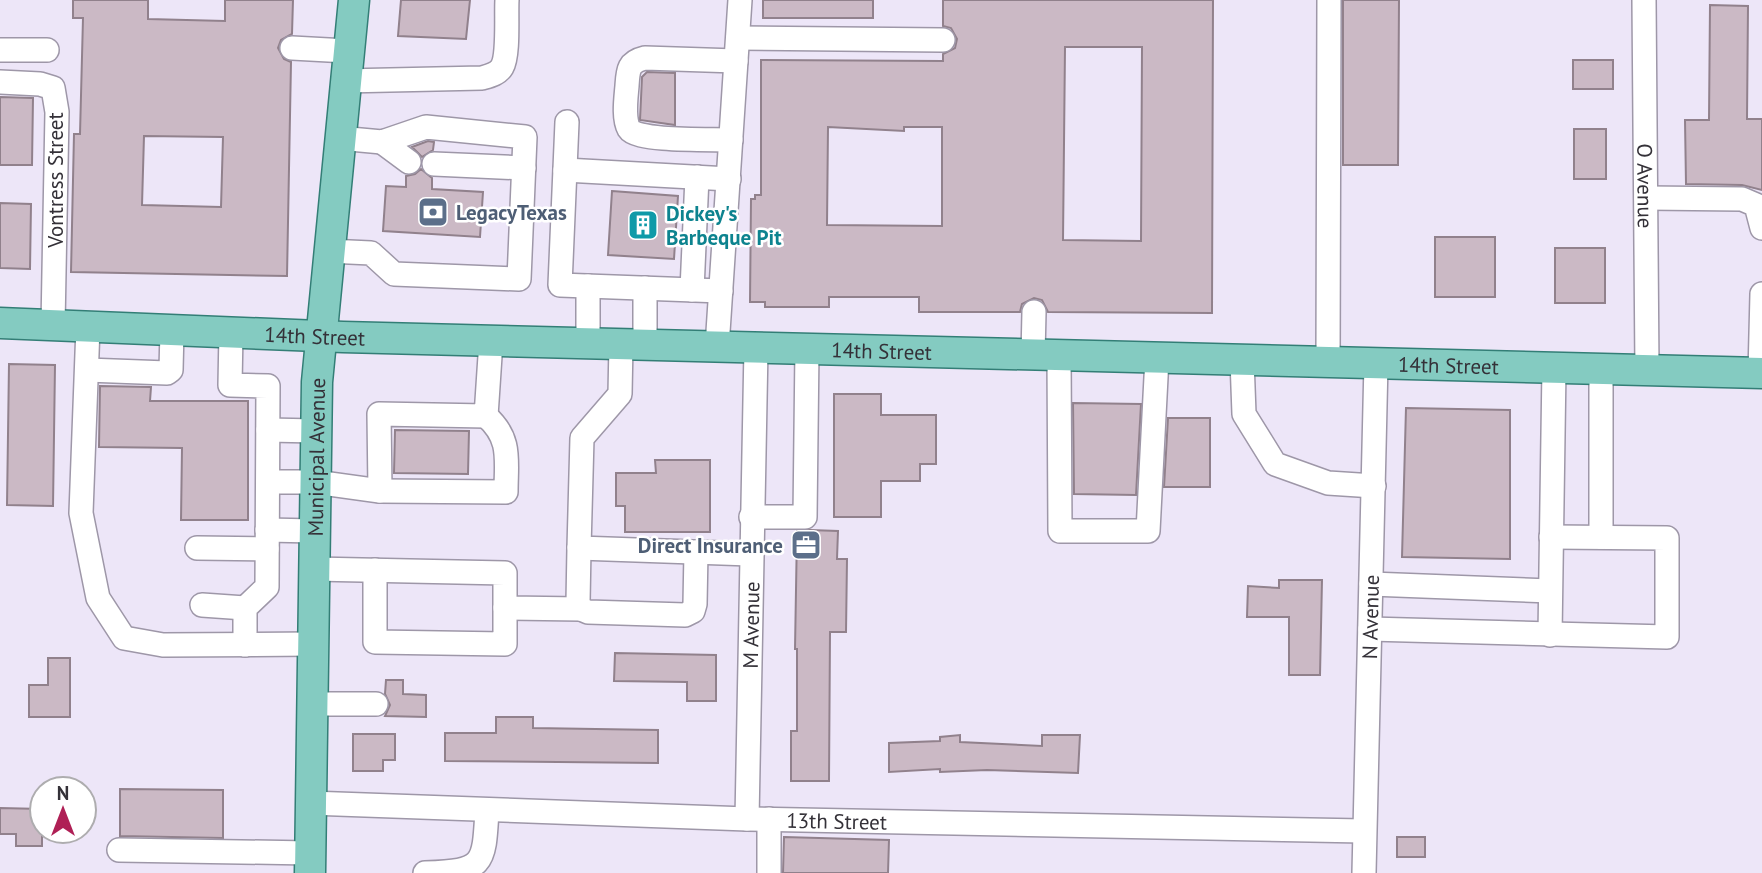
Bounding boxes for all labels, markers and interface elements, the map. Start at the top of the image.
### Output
street label: Vontress Street [42,112,69,249]
street label: O Avenue [1632,143,1659,229]
bank icon: LegacyTexas [416,195,450,229]
place label: LegacyTexas [456,199,567,226]
place label: Dickey's Barbeque Pit [666,200,782,251]
building icon: Dickey's Barbeque Pit [626,208,660,242]
street label: 14th Street [264,320,365,351]
street label: 14th Street [831,336,932,365]
street label: 14th Street [1398,350,1499,380]
street label: Municipal Avenue [301,377,331,537]
office icon: Direct Insurance [789,528,823,562]
place label: Direct Insurance [638,532,783,559]
street label: N Avenue [1356,574,1385,660]
street label: M Avenue [736,581,765,669]
north arrow [28,775,98,845]
text: N [57,781,69,805]
street label: 13th Street [786,806,887,835]

